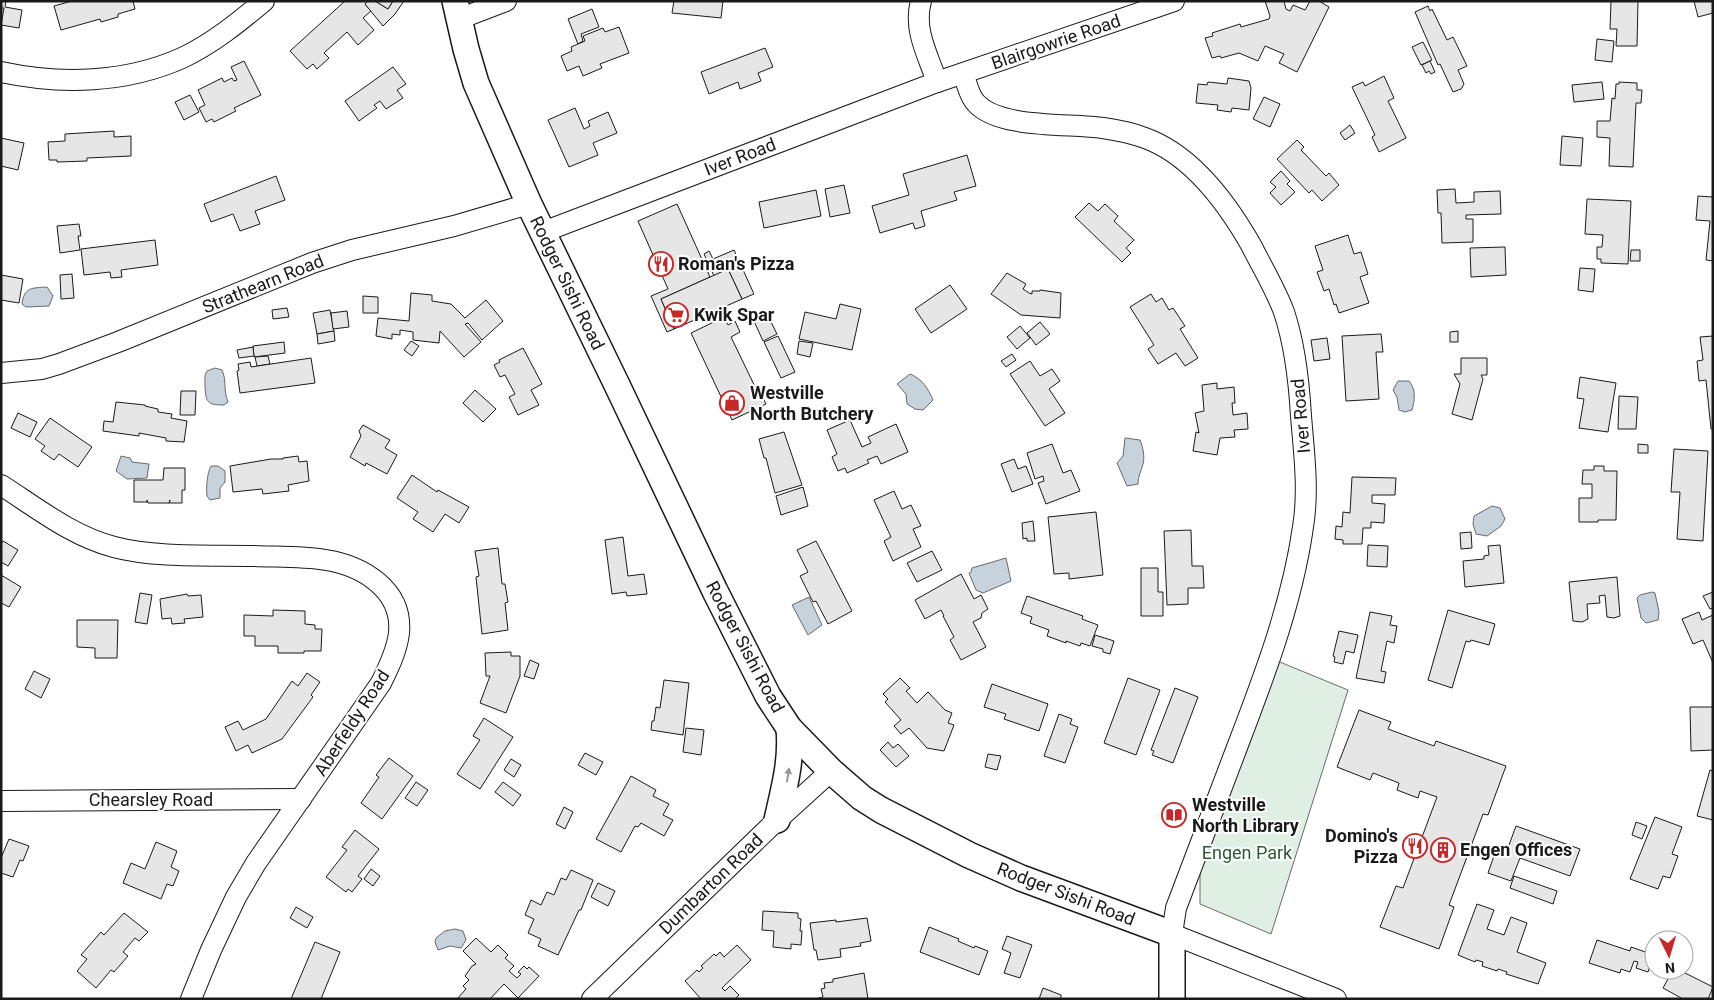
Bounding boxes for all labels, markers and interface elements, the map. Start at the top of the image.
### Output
street label: Blairgowrie Road [988,10,1123,73]
street label: Iver Road [701,133,779,180]
street label: Rodger Sishi Road [526,213,609,353]
street label: Strathearn Road [199,250,327,317]
restaurant icon: Roman's Pizza [648,251,674,277]
place label: Roman's Pizza [678,253,795,274]
supermarket icon: Kwik Spar [663,302,689,328]
place label: Kwik Spar [694,304,775,325]
street label: Iver Road [1287,378,1314,454]
place label: Westville North Butchery [750,382,874,424]
shop icon: Westville North Butchery [719,390,745,416]
street label: Rodger Sishi Road [702,577,789,716]
street label: Aberfeldy Road [310,666,394,780]
one-way arrow [784,766,792,782]
street label: Chearsley Road [89,789,213,810]
place label: Westville North Library [1192,794,1300,836]
library icon: Westville North Library [1161,802,1187,828]
place label: Domino's Pizza [1325,825,1398,867]
street label: Dumbarton Road [655,829,767,938]
restaurant icon: Domino's Pizza [1402,833,1428,859]
building icon: Engen Offices [1430,837,1456,863]
place label: Engen Offices [1460,839,1572,860]
park label: Engen Park [1202,842,1293,863]
street label: Rodger Sishi Road [994,858,1138,930]
north arrow [1644,930,1694,980]
text: N [1665,960,1676,976]

